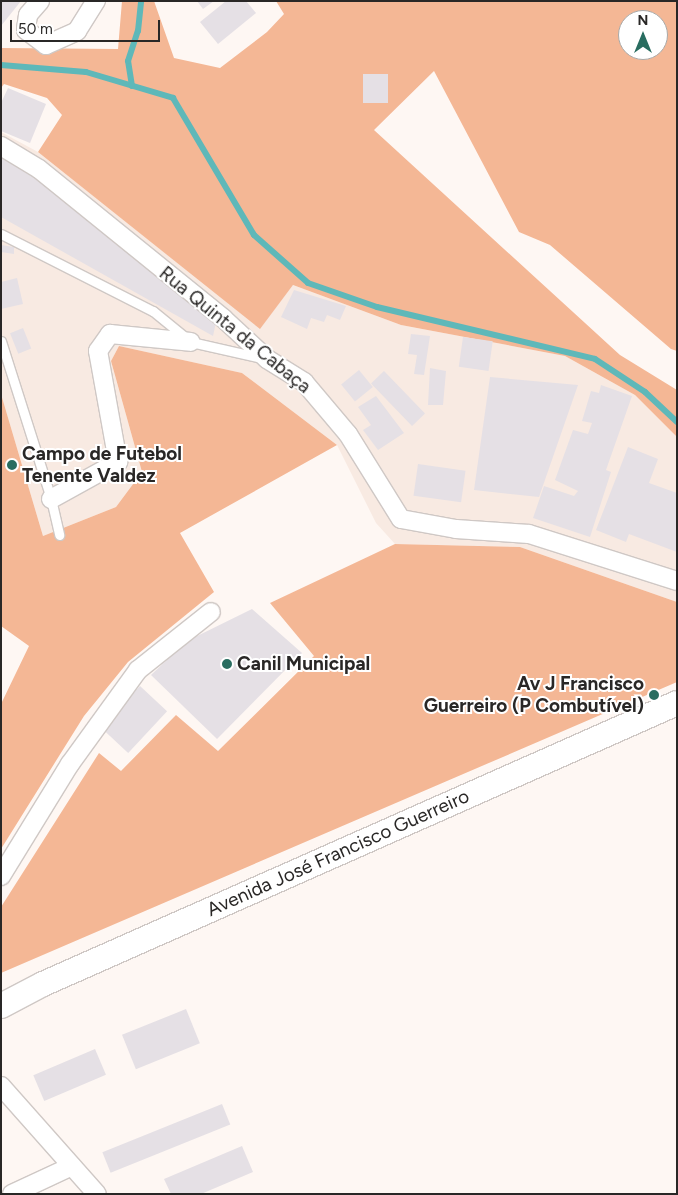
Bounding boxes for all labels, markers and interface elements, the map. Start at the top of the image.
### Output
scale bar [12,10,162,42]
north arrow [618,10,668,60]
text: N [638,12,648,29]
text: 50 m [18,20,53,38]
street label: Rua Quinta da Cabaça [155,262,315,398]
place label: Campo de Futebol Tenente Valdez [22,443,182,487]
marker: Campo de Futebol Tenente Valdez [6,459,18,471]
place label: Canil Municipal [237,653,370,675]
marker: Canil Municipal [221,658,233,670]
place label: Av J Francisco Guerreiro (P Combutível) [424,673,644,717]
marker: Av J Francisco Guerreiro (P Combutível) [648,689,660,701]
street label: Avenida José Francisco Guerreiro [203,785,473,921]

